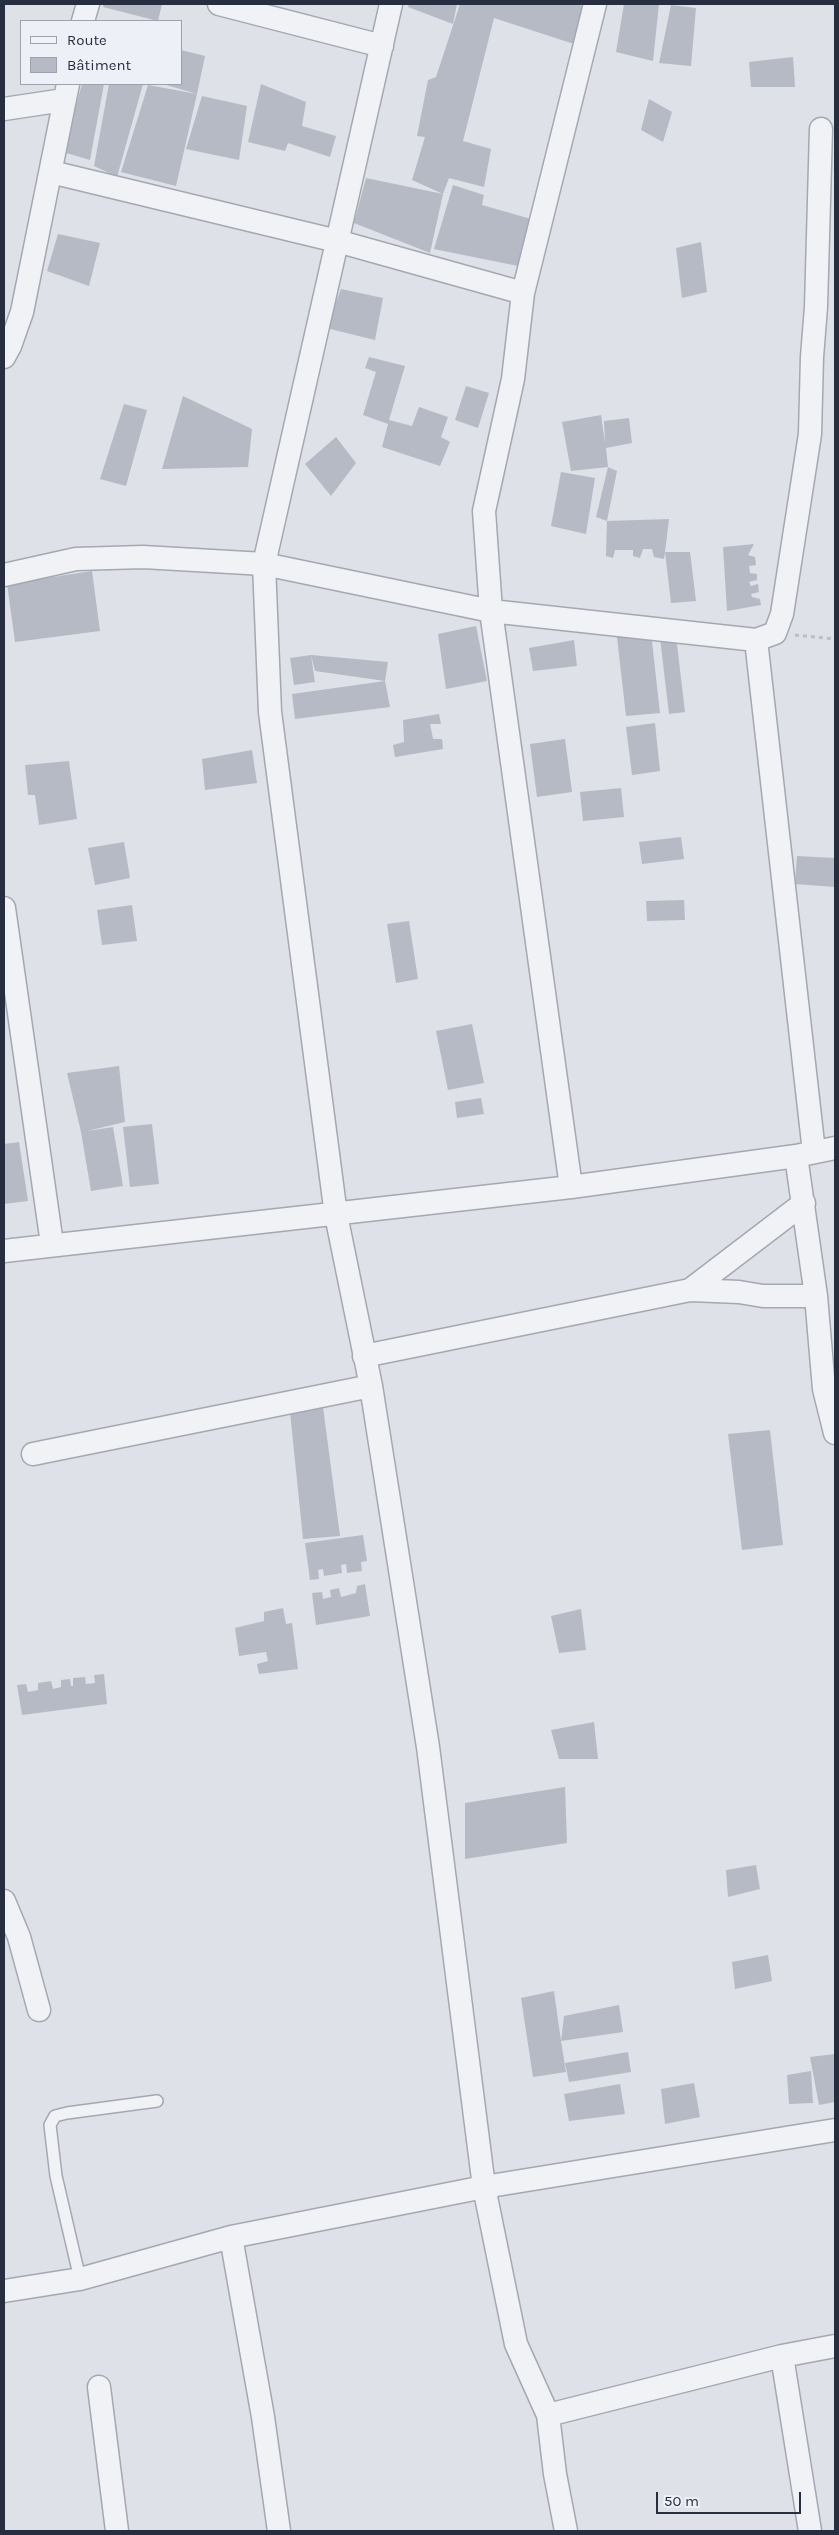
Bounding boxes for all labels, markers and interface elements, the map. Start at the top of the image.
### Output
legend [20,20,182,85]
text: Route [67,31,107,49]
text: Bâtiment [67,56,131,74]
scale bar [659,2482,804,2514]
text: 50 m [664,2492,699,2510]

